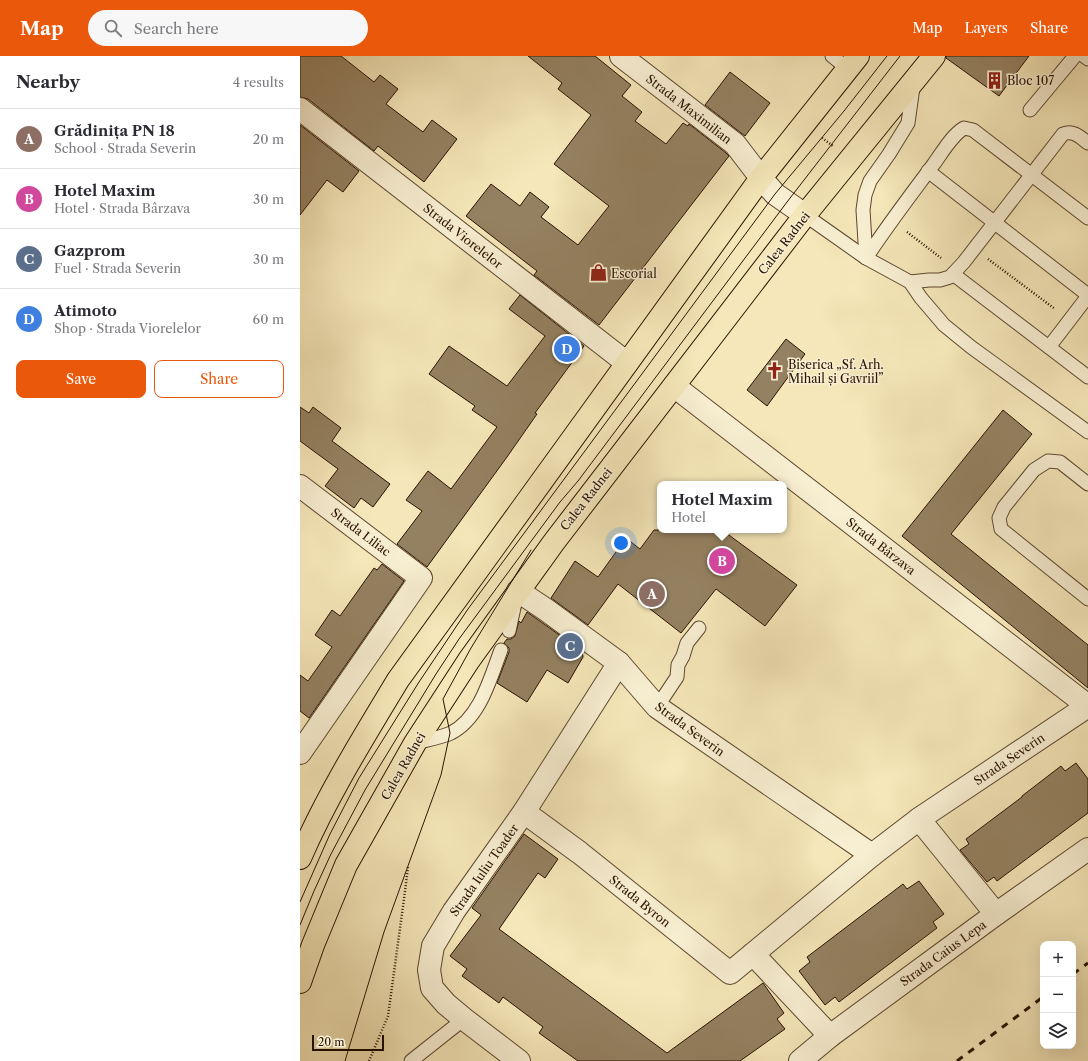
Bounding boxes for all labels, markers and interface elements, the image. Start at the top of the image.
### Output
search box [88,10,368,46]
text: Map [20,17,64,40]
icon: search [102,17,124,39]
text: Search here [134,19,219,38]
text: Map [912,19,942,37]
text: Layers [964,19,1008,37]
text: Share [1030,19,1068,37]
building icon: Bloc 107 [984,70,1004,90]
street label: Strada Maximilian [643,71,735,147]
text: Nearby [16,72,80,92]
place label: Bloc 107 [1007,73,1054,88]
text: 4 results [233,74,284,90]
text: Grădinița PN 18 [54,121,175,140]
text: A [24,131,34,147]
text: 20 m [253,131,284,147]
text: School · Strada Severin [54,140,196,156]
text: Hotel Maxim [54,181,155,200]
text: B [24,191,34,207]
text: 30 m [253,191,284,207]
text: Hotel · Strada Bârzava [54,200,190,216]
street label: Strada Viorelelor [420,200,506,272]
street label: Calea Radnei [755,208,813,277]
text: Gazprom [54,241,126,260]
text: C [24,251,34,267]
text: 30 m [253,251,284,267]
text: Fuel · Strada Severin [54,260,181,276]
shop icon: Escorial [588,263,608,283]
place label: Escorial [611,266,657,281]
text: Atimoto [54,301,117,320]
text: D [23,311,35,327]
text: 60 m [253,311,284,327]
text: Shop · Strada Viorelelor [54,320,201,336]
pin: D [554,334,580,364]
place label: Biserica „Sf. Arh. Mihail și Gavriil” [788,357,884,387]
button: Save [16,360,146,398]
button: Share [154,360,284,398]
church icon: Biserica „Sf. Arh. Mihail și Gavriil” [765,361,785,381]
street label: Calea Radnei [557,464,615,533]
popup [657,481,787,533]
text: Hotel Maxim [671,490,773,509]
street label: Strada Liliac [328,505,394,559]
text: Hotel [671,509,706,525]
street label: Strada Bârzava [843,514,919,578]
your location [611,533,631,553]
pin: B [709,546,735,576]
pin: A [639,579,665,609]
pin: C [557,631,583,661]
street label: Strada Severin [652,699,728,760]
street label: Calea Radnei [378,729,429,802]
street label: Strada Severin [971,730,1048,788]
street label: Strada Iuliu Toader [447,821,521,919]
street label: Strada Byron [606,872,674,930]
street label: Strada Caius Lepa [897,916,990,989]
map controls [1040,941,1076,1049]
button: + [1040,941,1076,977]
button: − [1040,977,1076,1013]
button: layers [1040,1013,1076,1049]
scale bar [312,1033,384,1052]
text: 20 m [318,1035,344,1049]

